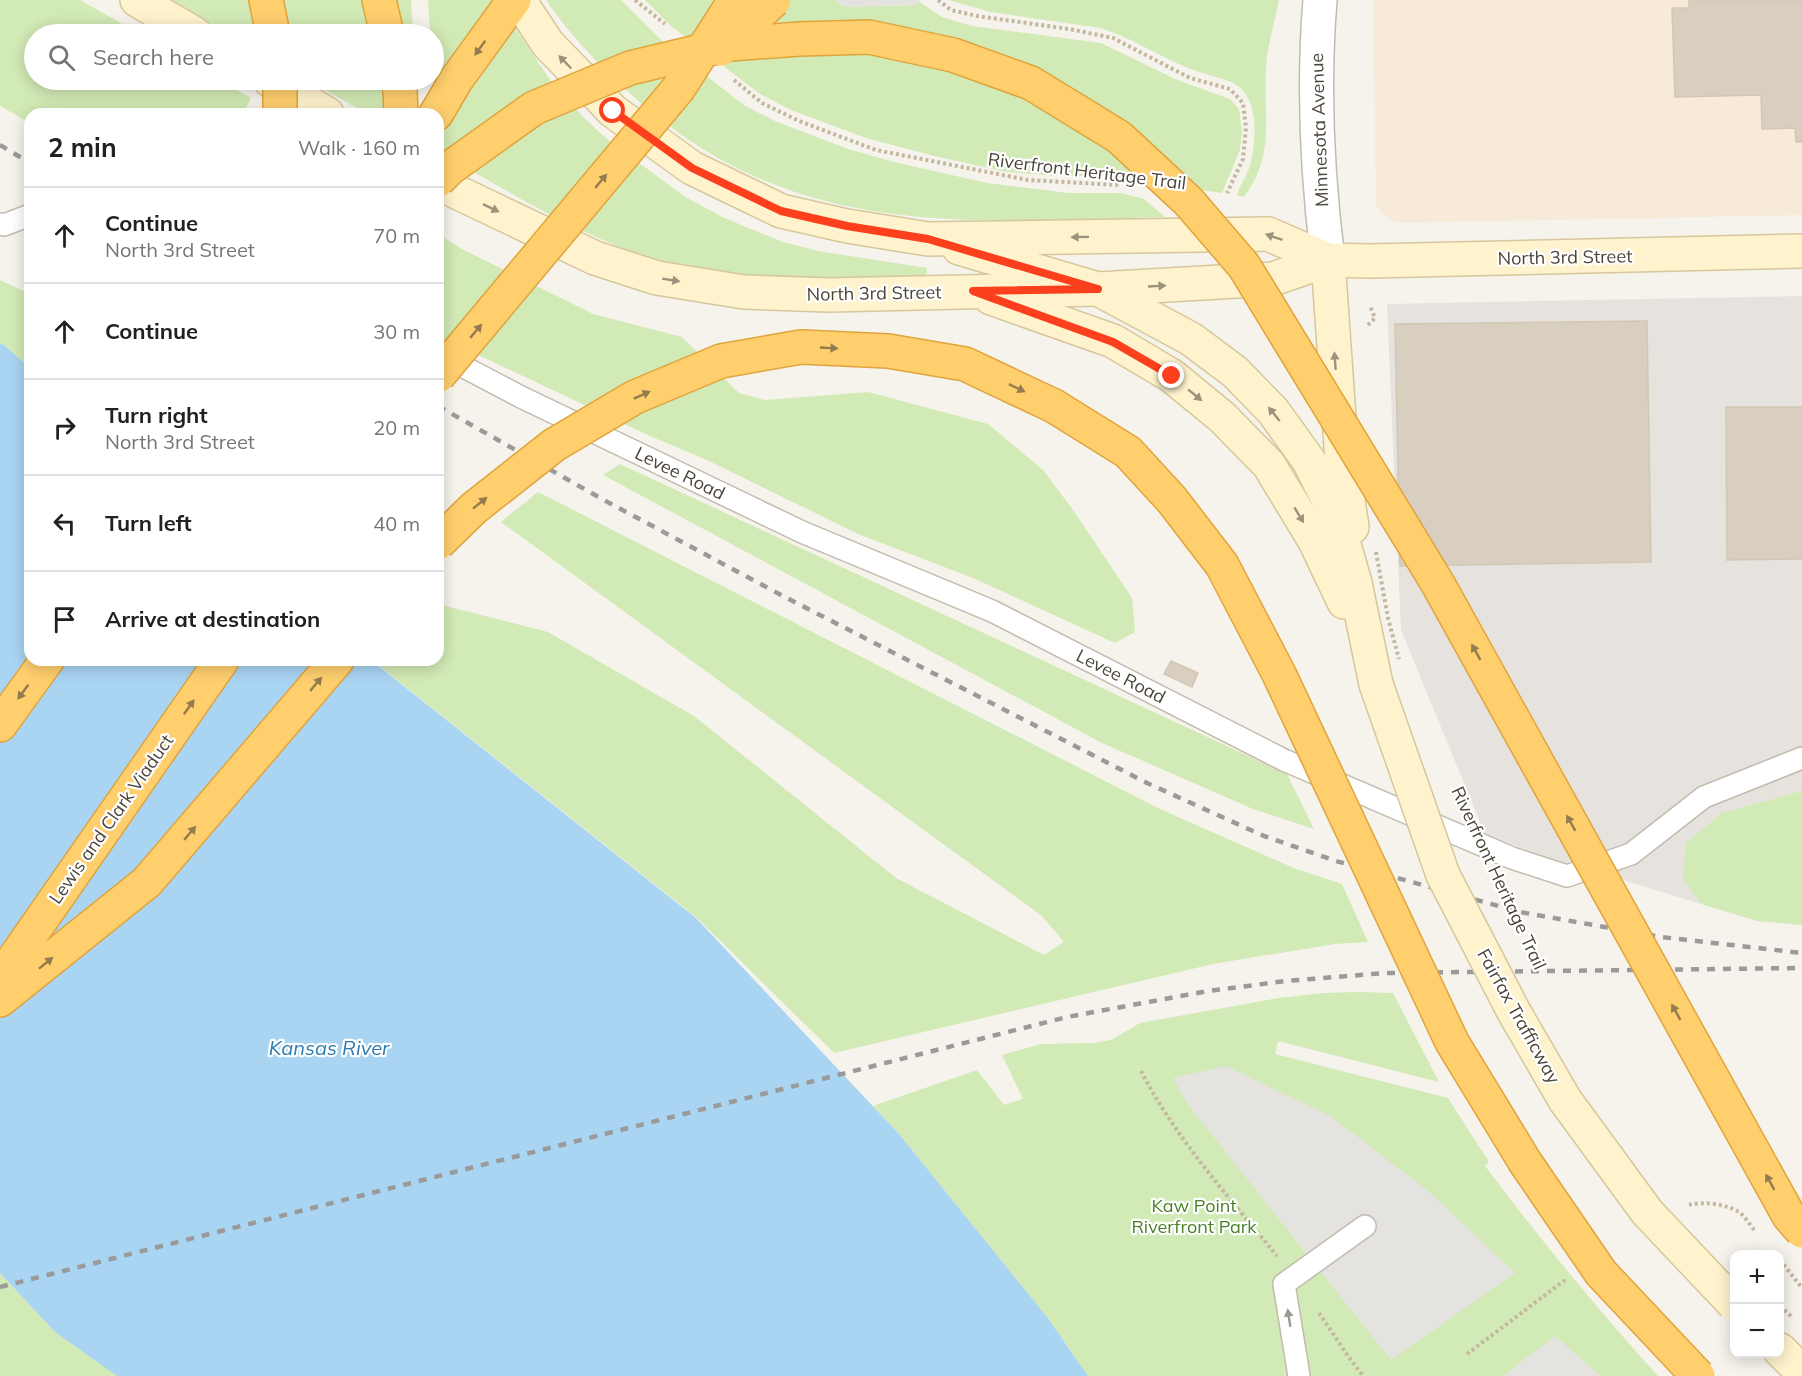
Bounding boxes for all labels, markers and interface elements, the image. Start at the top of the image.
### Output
search box [24,24,444,90]
one-way arrow [474,40,486,55]
icon: search [45,41,78,74]
text: Search here [93,43,214,71]
street label: Minnesota Avenue [1305,53,1333,207]
one-way arrow [558,55,572,69]
route start [599,97,625,123]
text: 2 min [48,131,117,164]
text: Walk · 160 m [298,135,420,160]
street label: Riverfront Heritage Trail [987,147,1187,195]
one-way arrow [594,173,607,189]
one-way arrow [482,203,499,213]
text: Continue [105,209,198,237]
icon: ahead [48,219,81,252]
text: 70 m [373,223,420,248]
one-way arrow [1071,232,1090,241]
one-way arrow [1265,232,1283,242]
text: North 3rd Street [105,237,255,262]
street label: North 3rd Street [1497,244,1633,270]
one-way arrow [662,276,681,285]
street label: North 3rd Street [806,280,942,306]
one-way arrow [1148,281,1167,290]
icon: ahead [48,315,81,348]
text: Continue [105,317,198,345]
text: 30 m [373,319,420,344]
one-way arrow [469,323,482,339]
one-way arrow [819,344,838,353]
one-way arrow [1331,351,1340,370]
route end [1158,362,1184,388]
one-way arrow [1008,384,1025,393]
one-way arrow [1187,389,1203,402]
one-way arrow [633,390,650,399]
text: Turn right [105,401,208,429]
one-way arrow [1268,406,1281,422]
icon: right [48,411,81,444]
text: 20 m [373,415,420,440]
text: North 3rd Street [105,429,255,454]
street label: Levee Road [631,441,729,505]
one-way arrow [472,497,488,510]
icon: left [48,507,81,540]
one-way arrow [1294,507,1305,523]
text: Turn left [105,509,192,537]
text: 40 m [373,511,420,536]
icon: arrive [48,603,81,636]
text: Arrive at destination [105,605,320,633]
street label: Levee Road [1072,644,1170,708]
one-way arrow [1471,644,1481,661]
one-way arrow [309,677,322,692]
one-way arrow [18,685,30,700]
one-way arrow [183,699,195,715]
street label: Lewis and Clark Viaduct [44,730,178,908]
street label: Riverfront Heritage Trail [1446,783,1552,973]
one-way arrow [1566,814,1576,831]
one-way arrow [183,825,196,841]
street label: Fairfax Trafficway [1472,945,1566,1088]
one-way arrow [38,957,54,970]
one-way arrow [1671,1003,1681,1020]
water label: Kansas River [269,1035,390,1060]
one-way arrow [1765,1174,1776,1190]
park label: Kaw Point Riverfront Park [1131,1194,1257,1238]
map controls [1730,1250,1784,1358]
button: + [1730,1250,1784,1304]
button: − [1730,1304,1784,1358]
one-way arrow [1285,1309,1294,1328]

